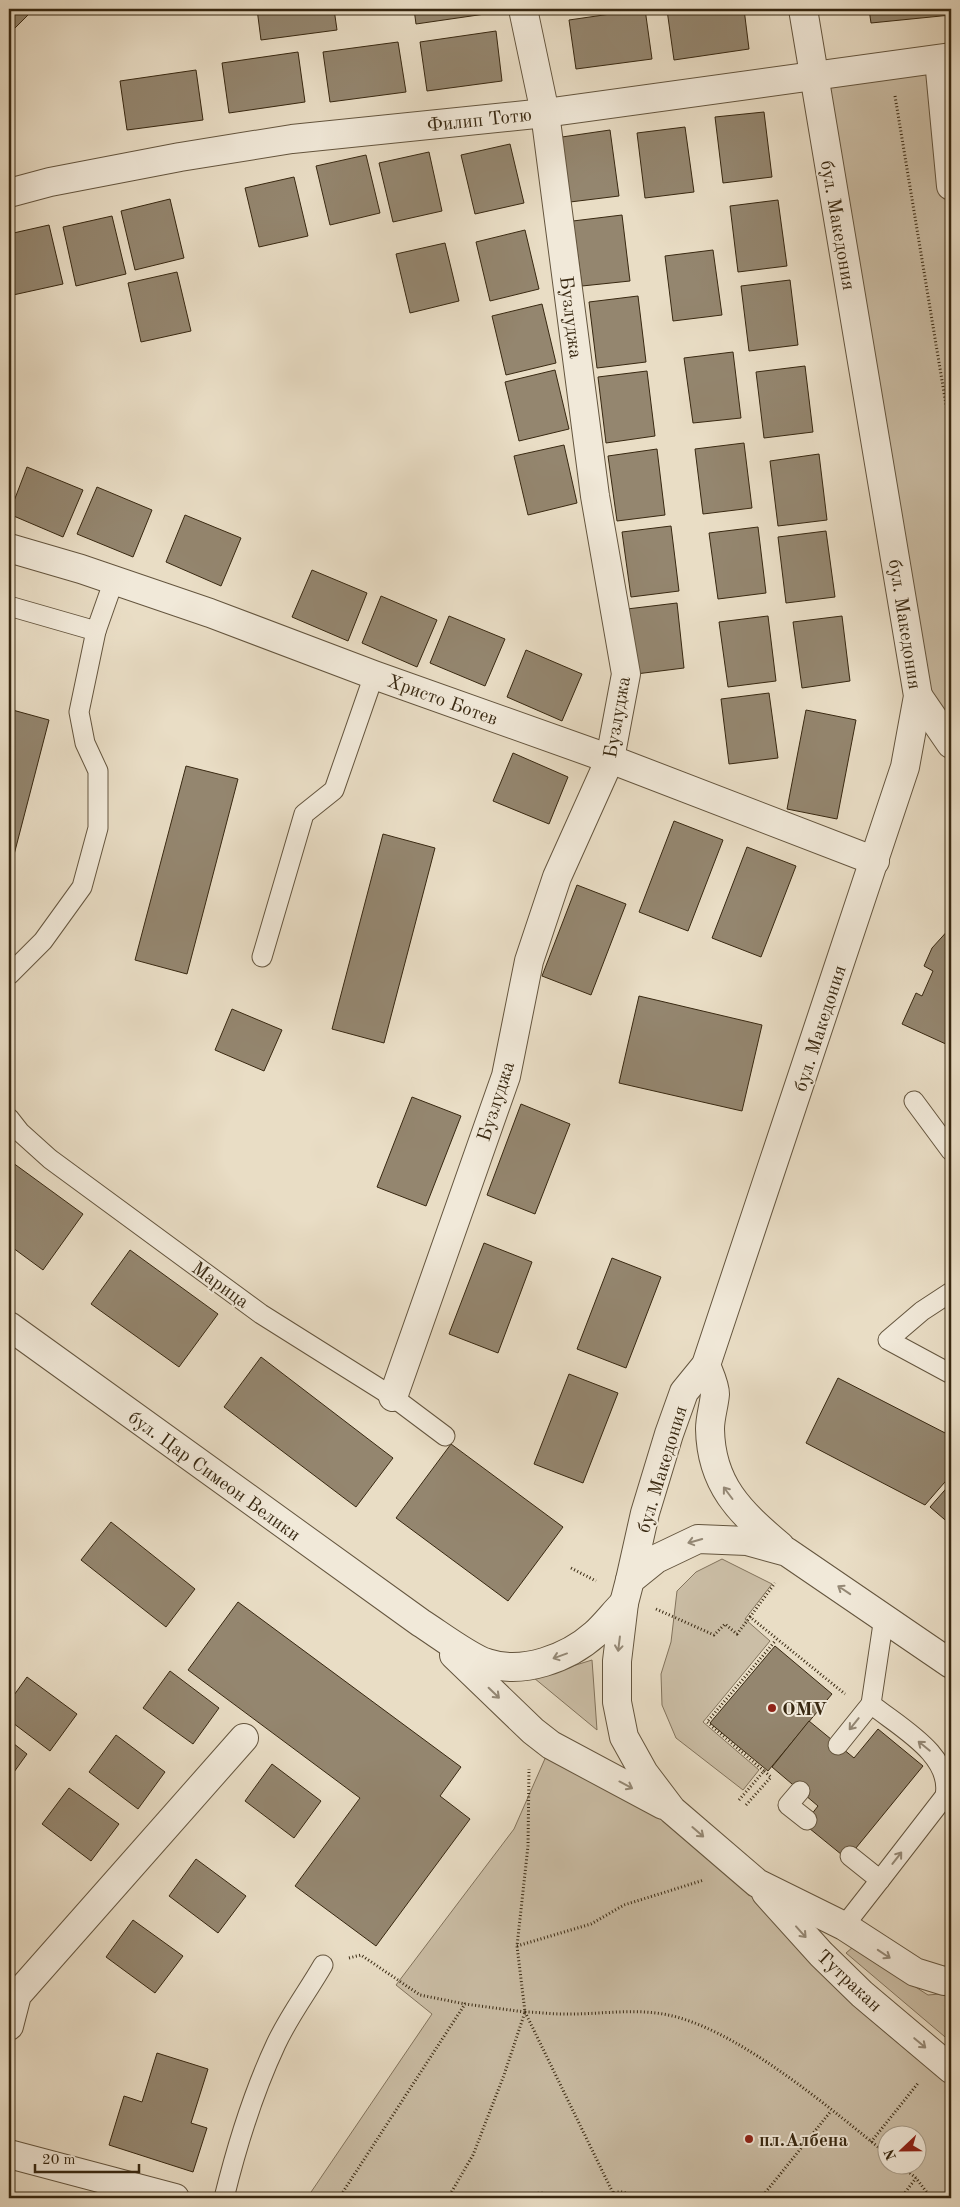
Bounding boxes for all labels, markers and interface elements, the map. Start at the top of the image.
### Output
street label: Филип Тотю [426,107,532,136]
street label: бул. Македония [816,159,857,292]
street label: Бузлуджа [555,275,584,360]
street label: бул. Македония [884,558,923,691]
street label: Христо Ботев [384,673,500,730]
street label: Бузлуджа [602,674,635,760]
street label: бул. Македония [792,963,851,1094]
street label: Бузлуджа [476,1059,519,1144]
street label: Марица [188,1259,252,1313]
street label: бул. Македония [635,1404,692,1535]
street label: бул. Цар Симеон Велики [124,1408,303,1546]
one-way arrow [723,1486,733,1500]
one-way arrow [687,1537,703,1546]
one-way arrow [837,1584,851,1594]
one-way arrow [614,1636,624,1652]
one-way arrow [553,1652,568,1661]
one-way arrow [488,1687,500,1699]
place label: OMV [782,1701,827,1720]
marker: OMV [766,1702,778,1714]
one-way arrow [849,1717,860,1730]
one-way arrow [918,1741,931,1752]
one-way arrow [618,1781,633,1790]
one-way arrow [691,1826,704,1837]
one-way arrow [891,1852,902,1865]
one-way arrow [795,1926,807,1939]
street label: Тутракан [812,1947,884,2016]
one-way arrow [877,1949,891,1959]
one-way arrow [913,2037,926,2048]
north arrow [878,2124,928,2174]
place label: пл.Албена [759,2132,849,2151]
marker: пл.Албена [743,2133,755,2145]
scale bar [35,2142,139,2174]
text: N [882,2147,899,2162]
text: 20 m [42,2153,76,2168]

